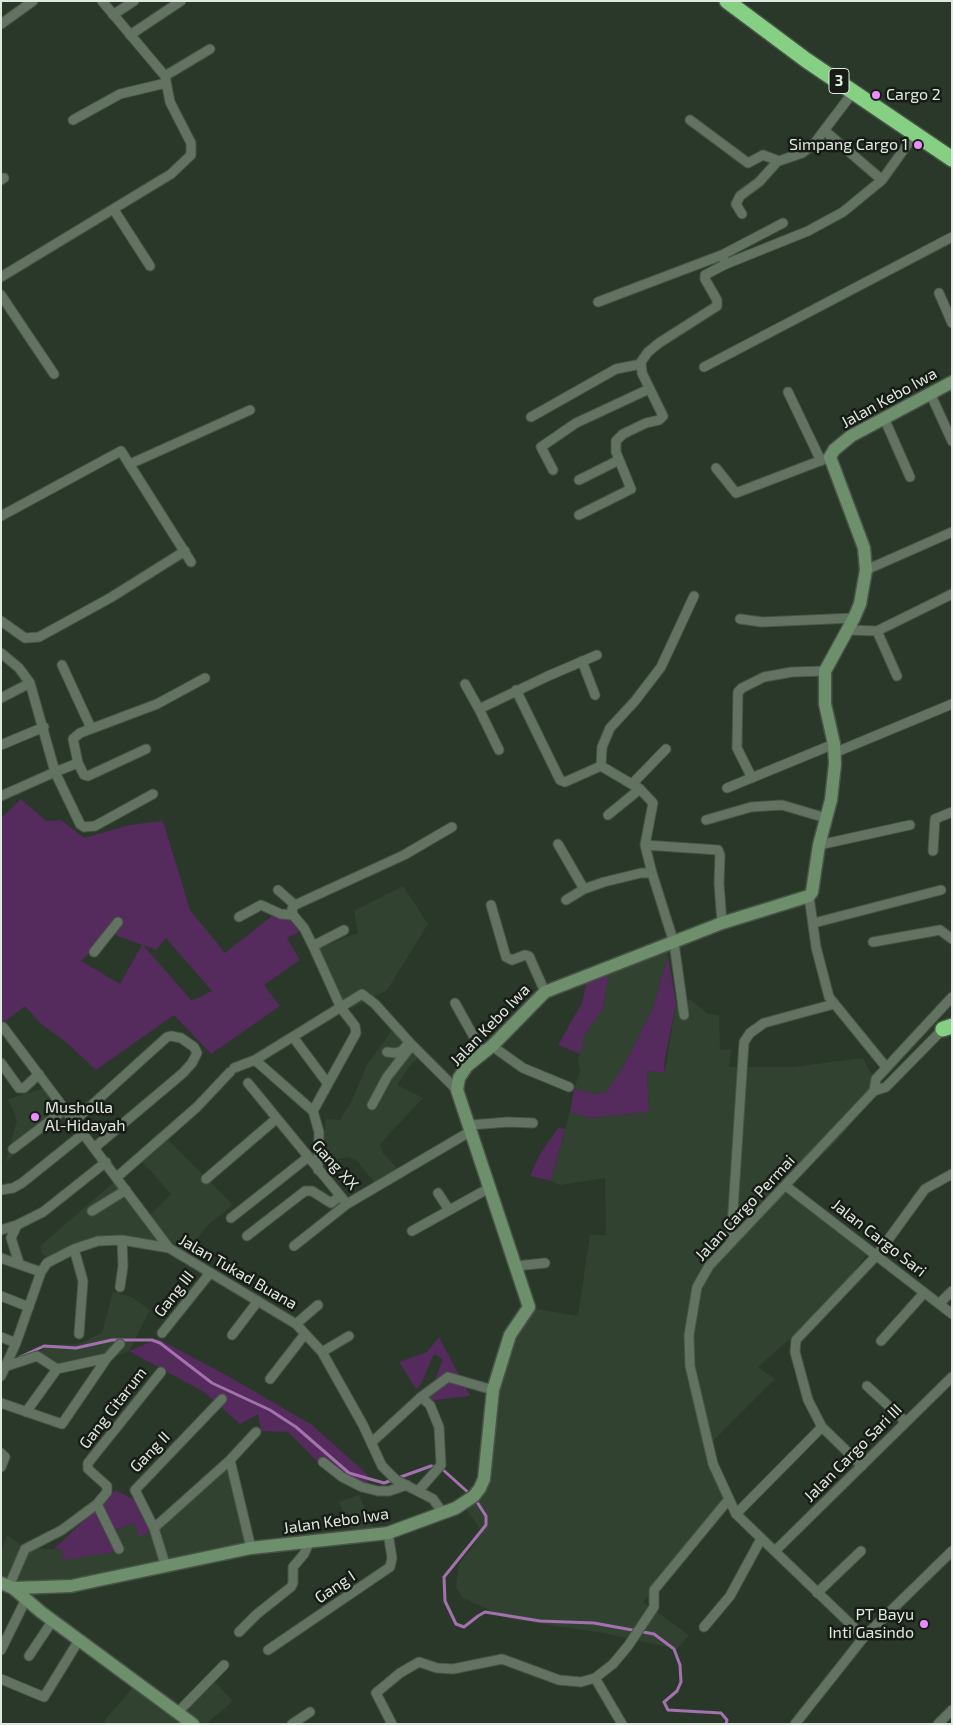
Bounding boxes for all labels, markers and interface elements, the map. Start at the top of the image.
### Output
road number: 3 [829,68,849,94]
place label: Cargo 2 [886,85,941,105]
marker: Cargo 2 [870,89,882,101]
place label: Simpang Cargo 1 [789,135,908,155]
marker: Simpang Cargo 1 [912,139,924,151]
street label: Jalan Kebo Iwa [838,364,940,432]
street label: Jalan Kebo Iwa [446,980,534,1070]
place label: Musholla Al-Hidayah [45,1098,126,1136]
marker: Musholla Al-Hidayah [29,1111,41,1123]
street label: Gang XX [308,1136,362,1194]
street label: Jalan Cargo Permai [691,1151,799,1265]
street label: Jalan Cargo Sari [828,1195,930,1281]
street label: Jalan Tukad Buana [176,1230,300,1314]
street label: Gang III [150,1267,198,1321]
street label: Gang Citarum [75,1363,151,1453]
street label: Jalan Cargo Sari III [800,1400,906,1506]
street label: Gang II [126,1428,174,1476]
street label: Jalan Kebo Iwa [282,1504,390,1538]
street label: Gang I [311,1567,359,1607]
place label: PT Bayu Inti Gasindo [828,1605,914,1643]
marker: PT Bayu Inti Gasindo [918,1618,930,1630]

